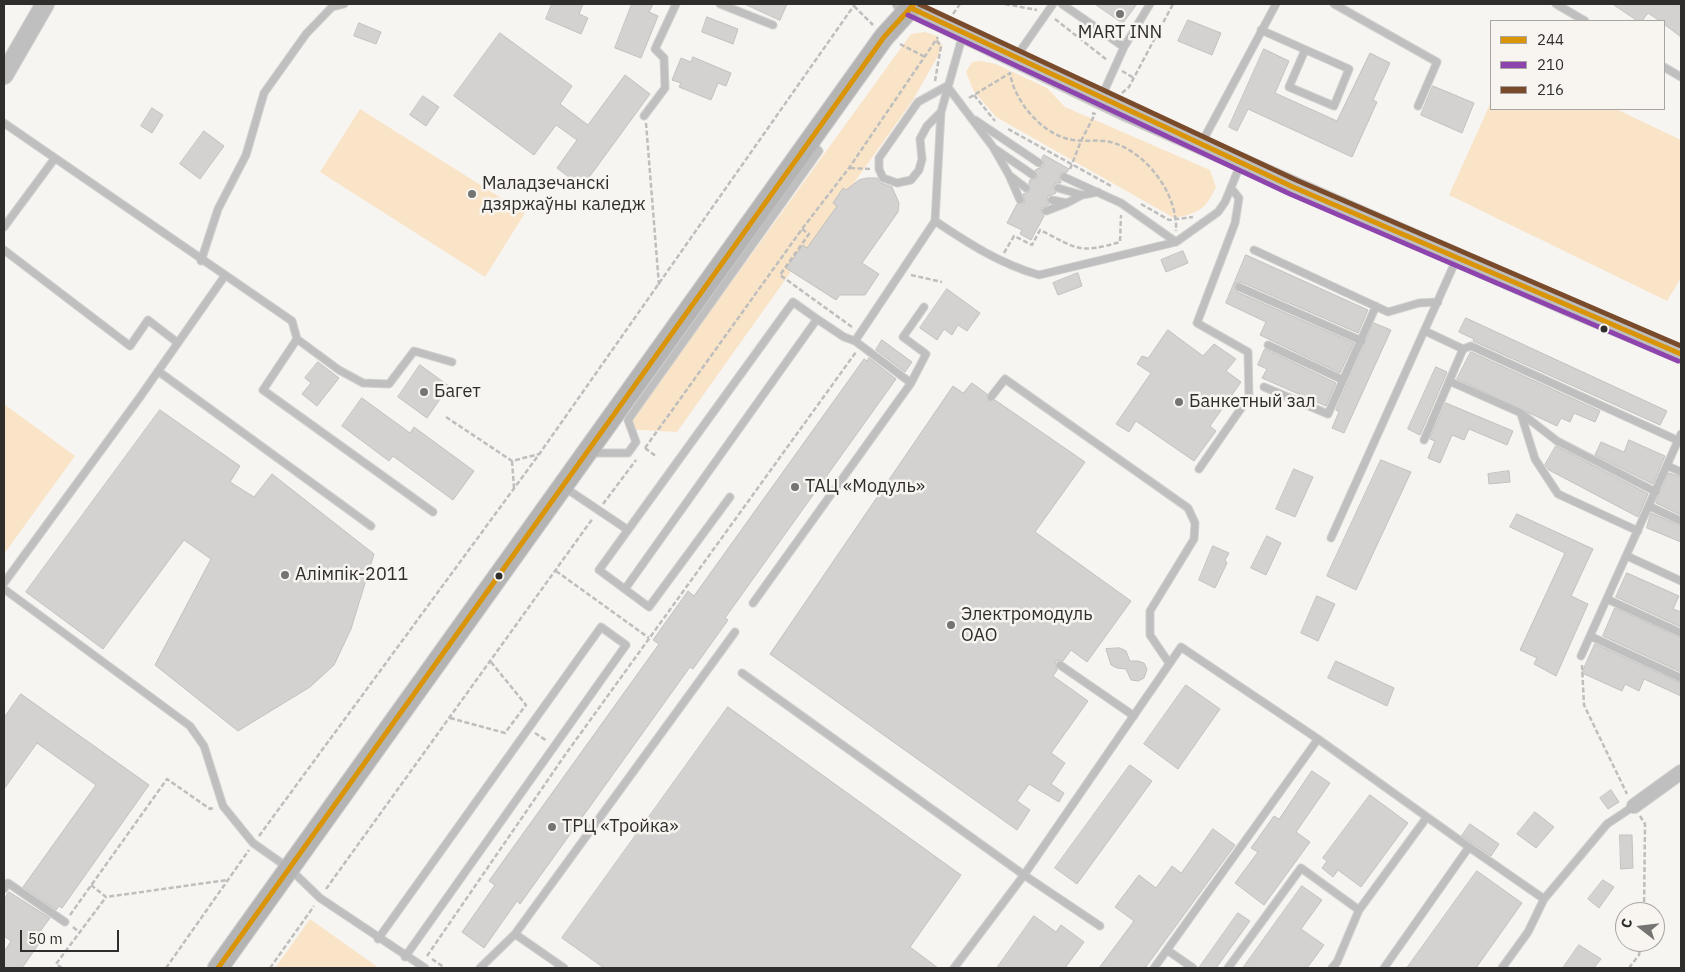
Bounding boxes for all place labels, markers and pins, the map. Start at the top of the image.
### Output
marker: MART INN [1114,8,1126,20]
place label: MART INN [1078,22,1162,44]
place label: Маладзечанскі дзяржаўны каледж [482,173,646,215]
marker: Маладзечанскі дзяржаўны каледж [466,188,478,200]
unlabelled marker [1599,324,1609,334]
place label: Багет [434,381,481,403]
marker: Багет [418,386,430,398]
place label: Банкетный зал [1189,391,1316,413]
marker: Банкетный зал [1173,396,1185,408]
place label: ТАЦ «Модуль» [805,476,925,498]
marker: ТАЦ «Модуль» [789,481,801,493]
place label: Алімпік-2011 [295,564,408,586]
marker: Алімпік-2011 [279,569,291,581]
unlabelled marker [494,571,504,581]
place label: Электромодуль ОАО [961,604,1093,646]
marker: Электромодуль ОАО [945,619,957,631]
place label: ТРЦ «Тройка» [562,816,678,838]
marker: ТРЦ «Тройка» [546,821,558,833]

